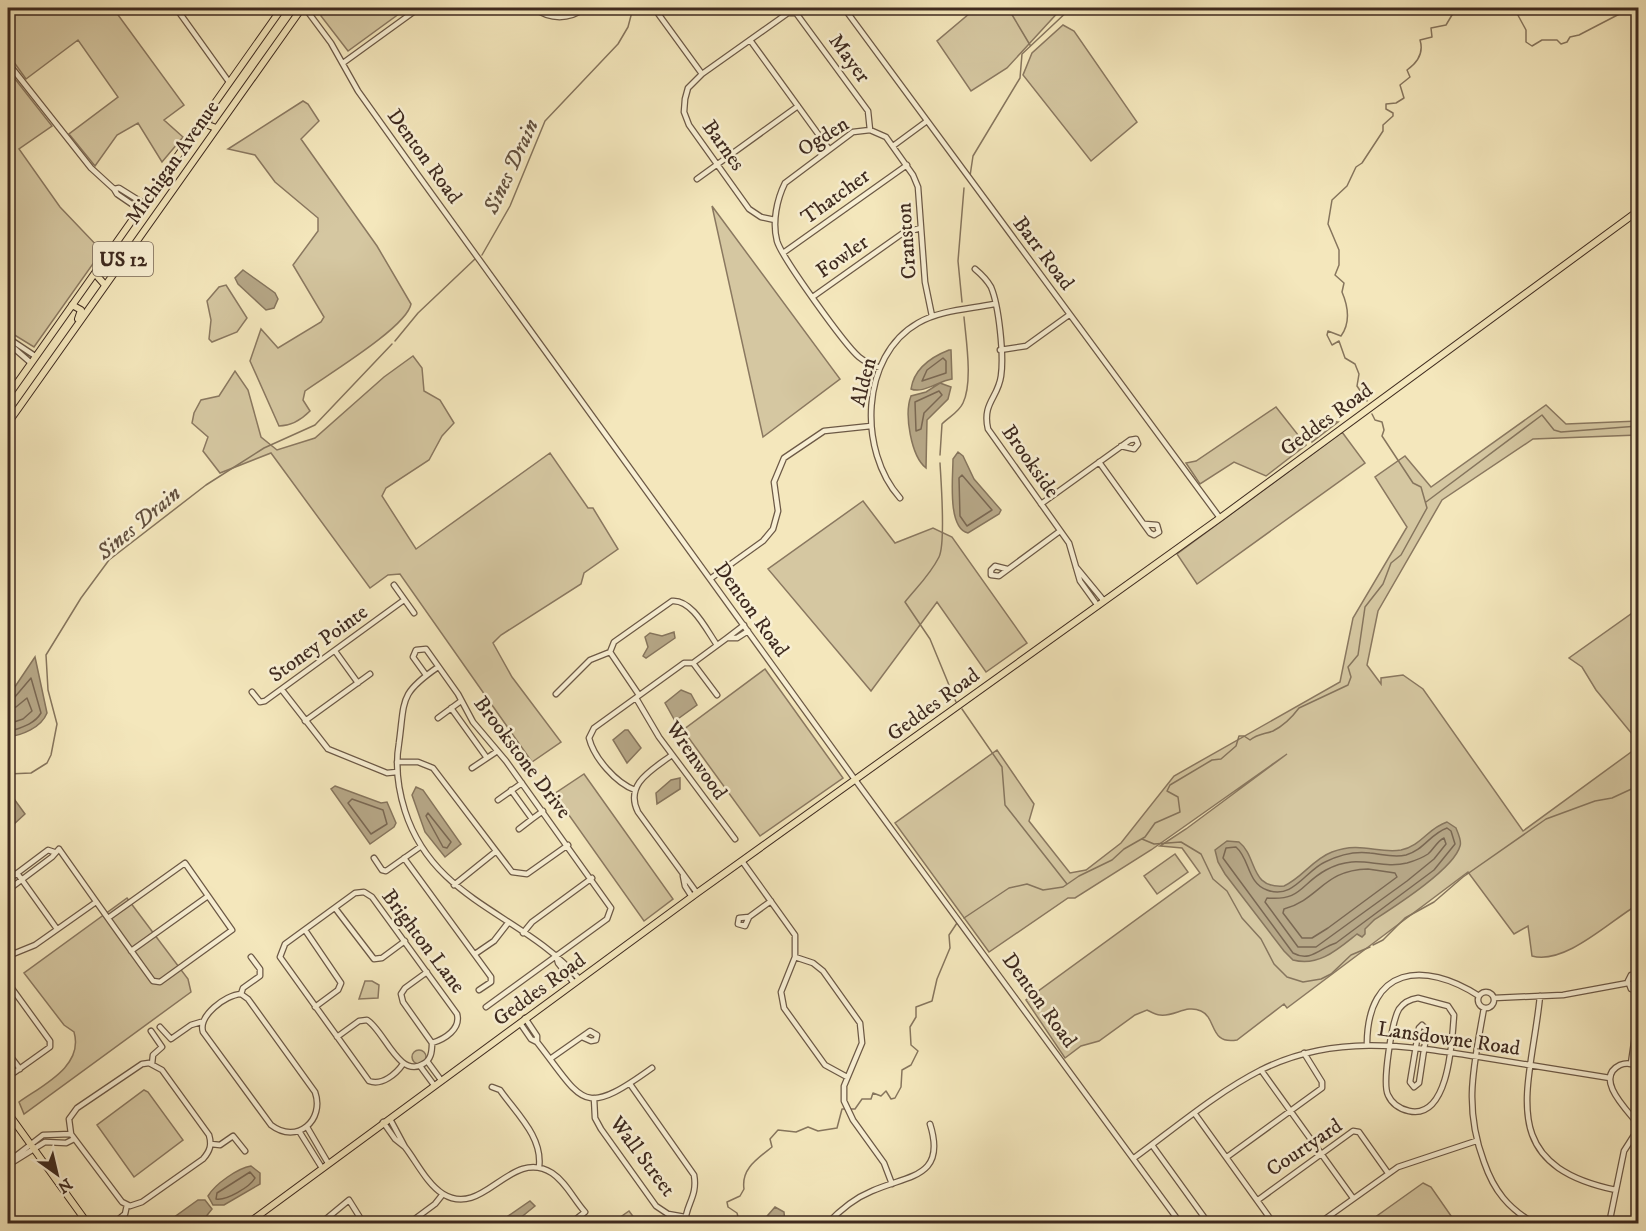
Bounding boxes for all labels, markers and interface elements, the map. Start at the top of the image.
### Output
street label: Mayer [823,29,876,88]
street label: Michigan Avenue [121,95,225,230]
street label: Denton Road [381,104,468,210]
street label: Ogden [793,111,854,163]
water label: Sines Drain [477,115,545,219]
street label: Barnes [696,115,750,176]
street label: Thatcher [796,163,875,231]
street label: Cranston [891,202,923,280]
street label: Barr Road [1007,212,1080,296]
street label: Fowler [811,229,874,284]
road number: US 12 [93,242,153,276]
street label: Alden [845,355,883,410]
street label: Geddes Road [1275,377,1378,462]
street label: Brookside [996,420,1065,503]
water label: Sines Drain [91,480,186,567]
street label: Denton Road [708,557,795,663]
street label: Stoney Pointe [264,599,373,688]
street label: Geddes Road [882,662,985,747]
street label: Brookstone Drive [468,691,577,824]
street label: Wrenwood [659,716,733,805]
street label: Brighton Lane [376,884,471,999]
street label: Geddes Road [488,947,591,1032]
street label: Denton Road [996,948,1083,1054]
street label: Lansdowne Road [1376,1016,1522,1062]
street label: Wall Street [603,1111,681,1202]
street label: Courtyard [1262,1113,1348,1183]
north arrow [27,1144,87,1204]
text: N [54,1174,76,1198]

